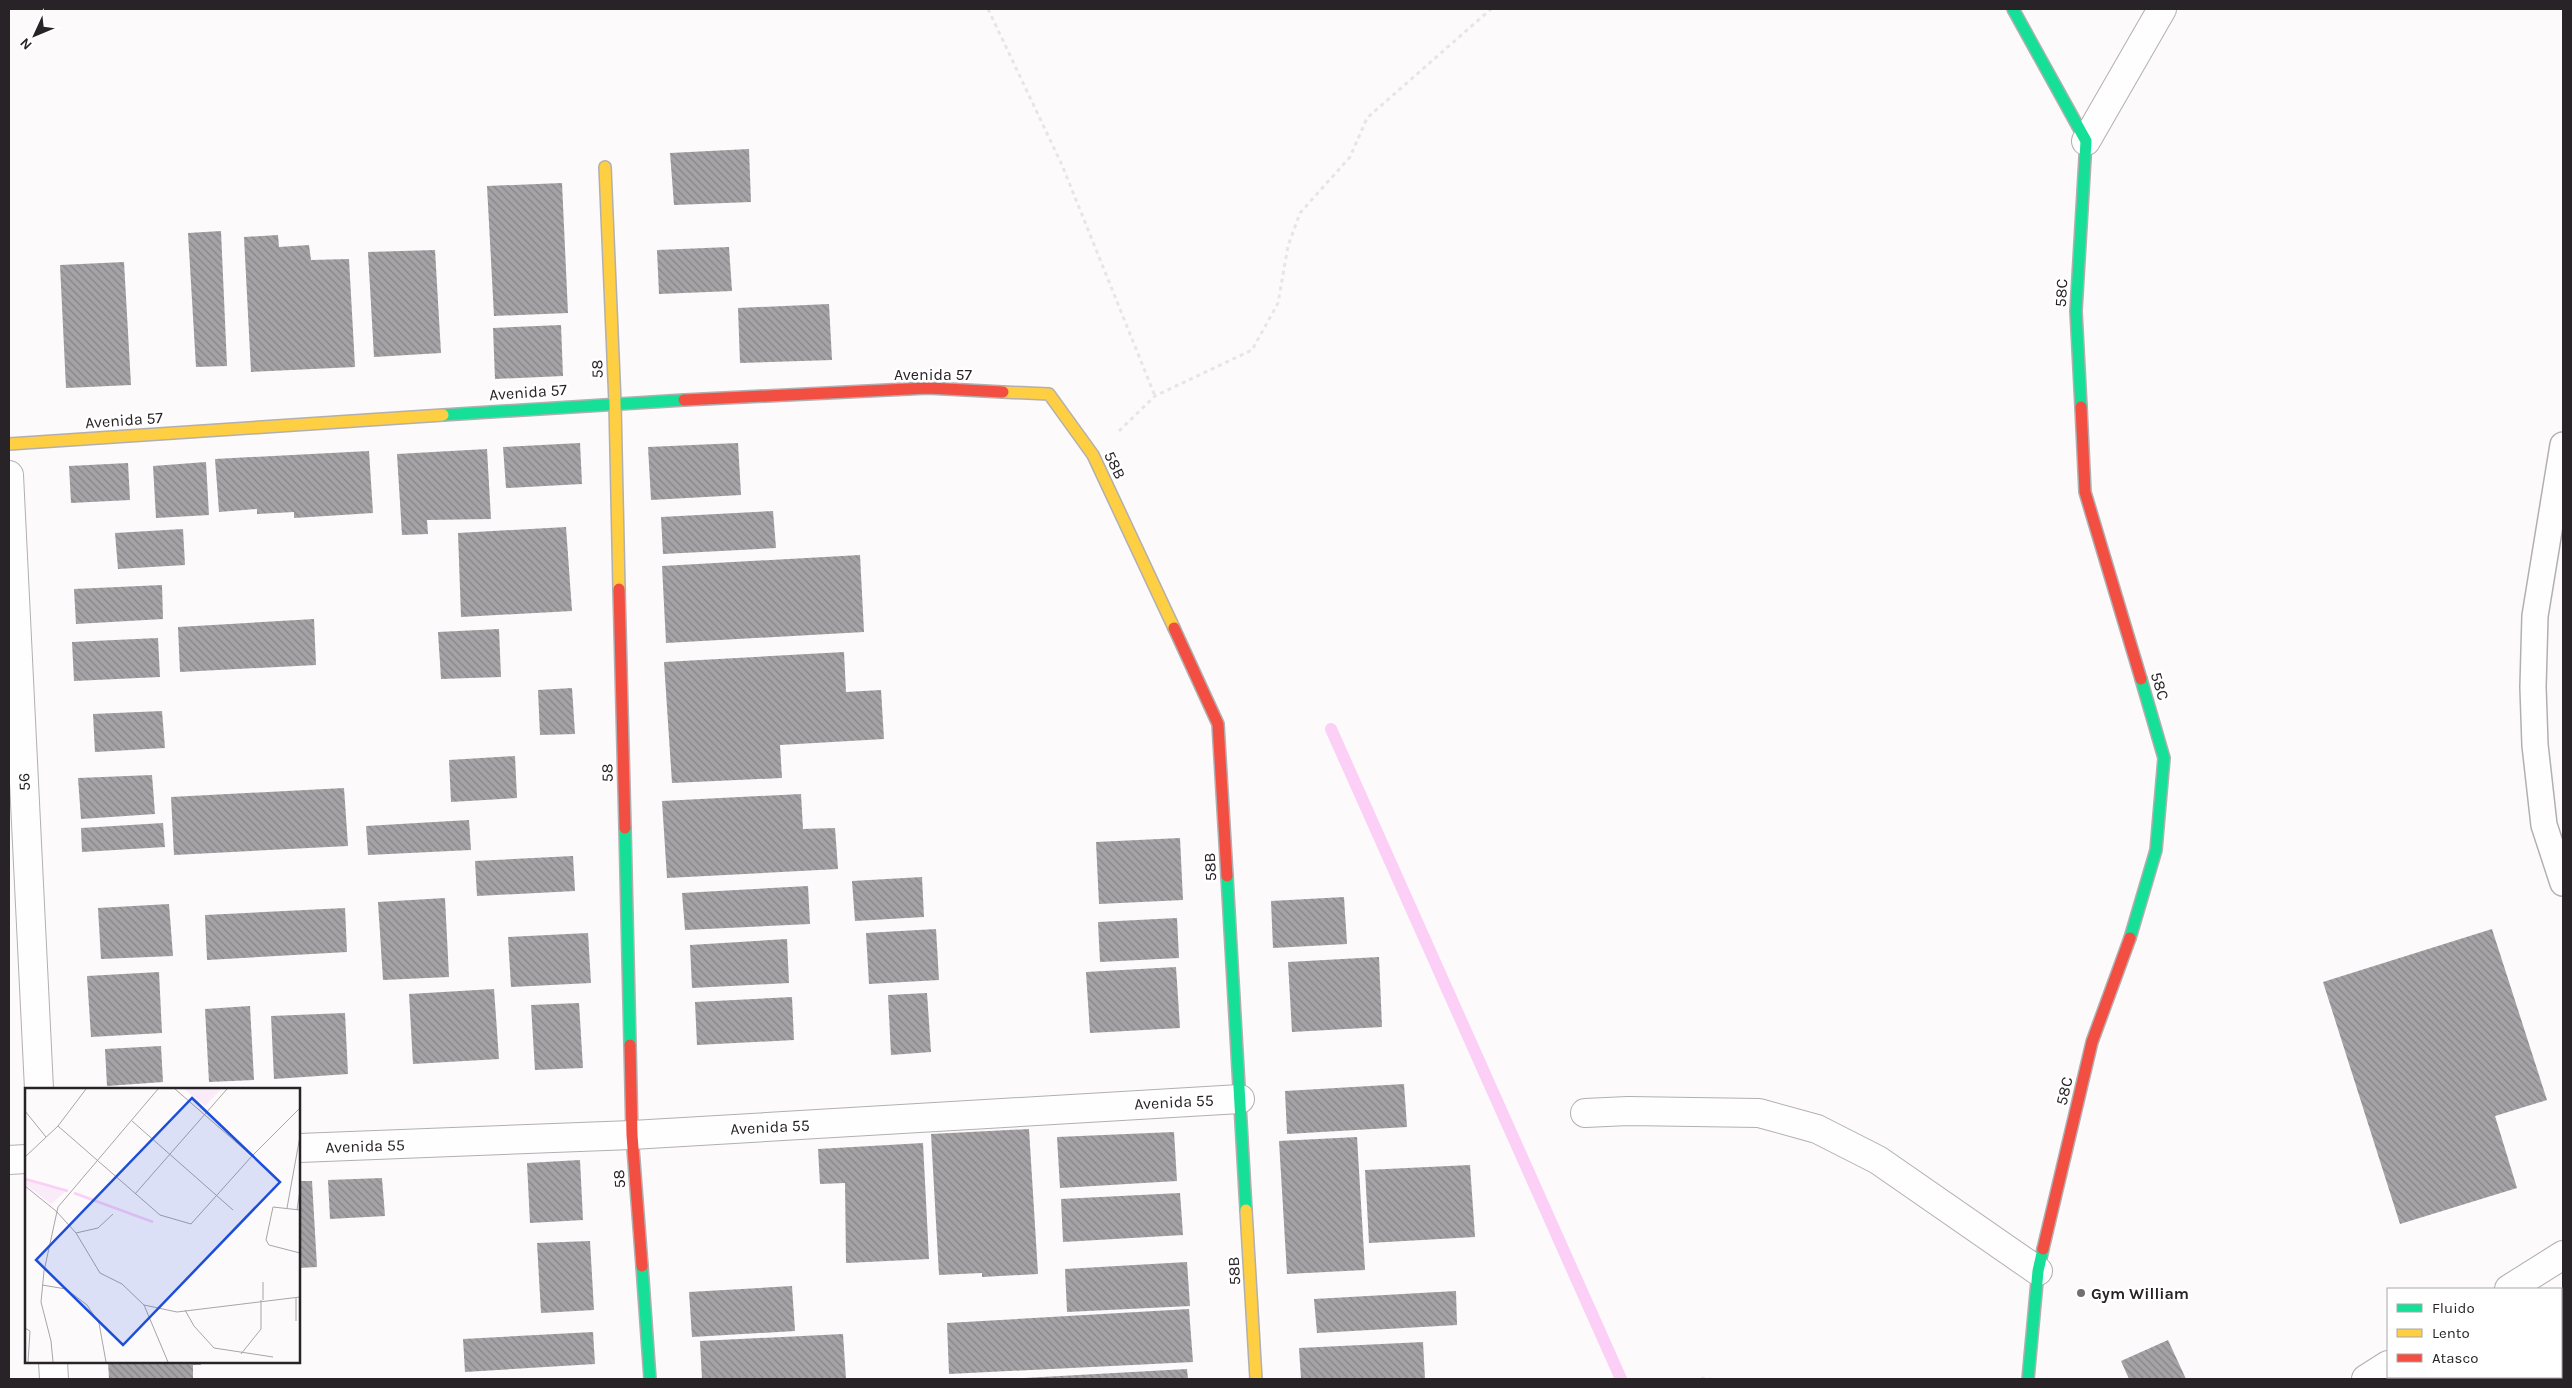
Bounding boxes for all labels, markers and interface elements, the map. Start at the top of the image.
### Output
north arrow [10,10,60,60]
text: N [16,34,36,53]
street label: 58C [2051,278,2071,308]
street label: 58 [587,359,607,379]
street label: Avenida 57 [894,365,973,384]
street label: Avenida 57 [488,380,568,404]
street label: Avenida 57 [84,408,164,432]
street label: 58B [1100,448,1130,482]
street label: 58C [2147,670,2173,703]
street label: 58 [597,763,617,783]
street label: 56 [14,772,34,792]
street label: 58B [1200,852,1220,882]
street label: 58C [2052,1075,2077,1107]
inset map [25,1088,300,1363]
street label: Avenida 55 [1134,1090,1214,1114]
street label: Avenida 55 [730,1115,810,1139]
street label: Avenida 55 [325,1135,405,1157]
street label: 58 [609,1169,629,1189]
street label: 58B [1224,1256,1244,1286]
place label: Gym William [2091,1284,2189,1303]
marker: Gym William [2075,1287,2087,1299]
legend [2387,1288,2562,1378]
text: Fluido [2432,1299,2475,1317]
text: Lento [2432,1324,2470,1342]
text: Atasco [2432,1349,2478,1367]

